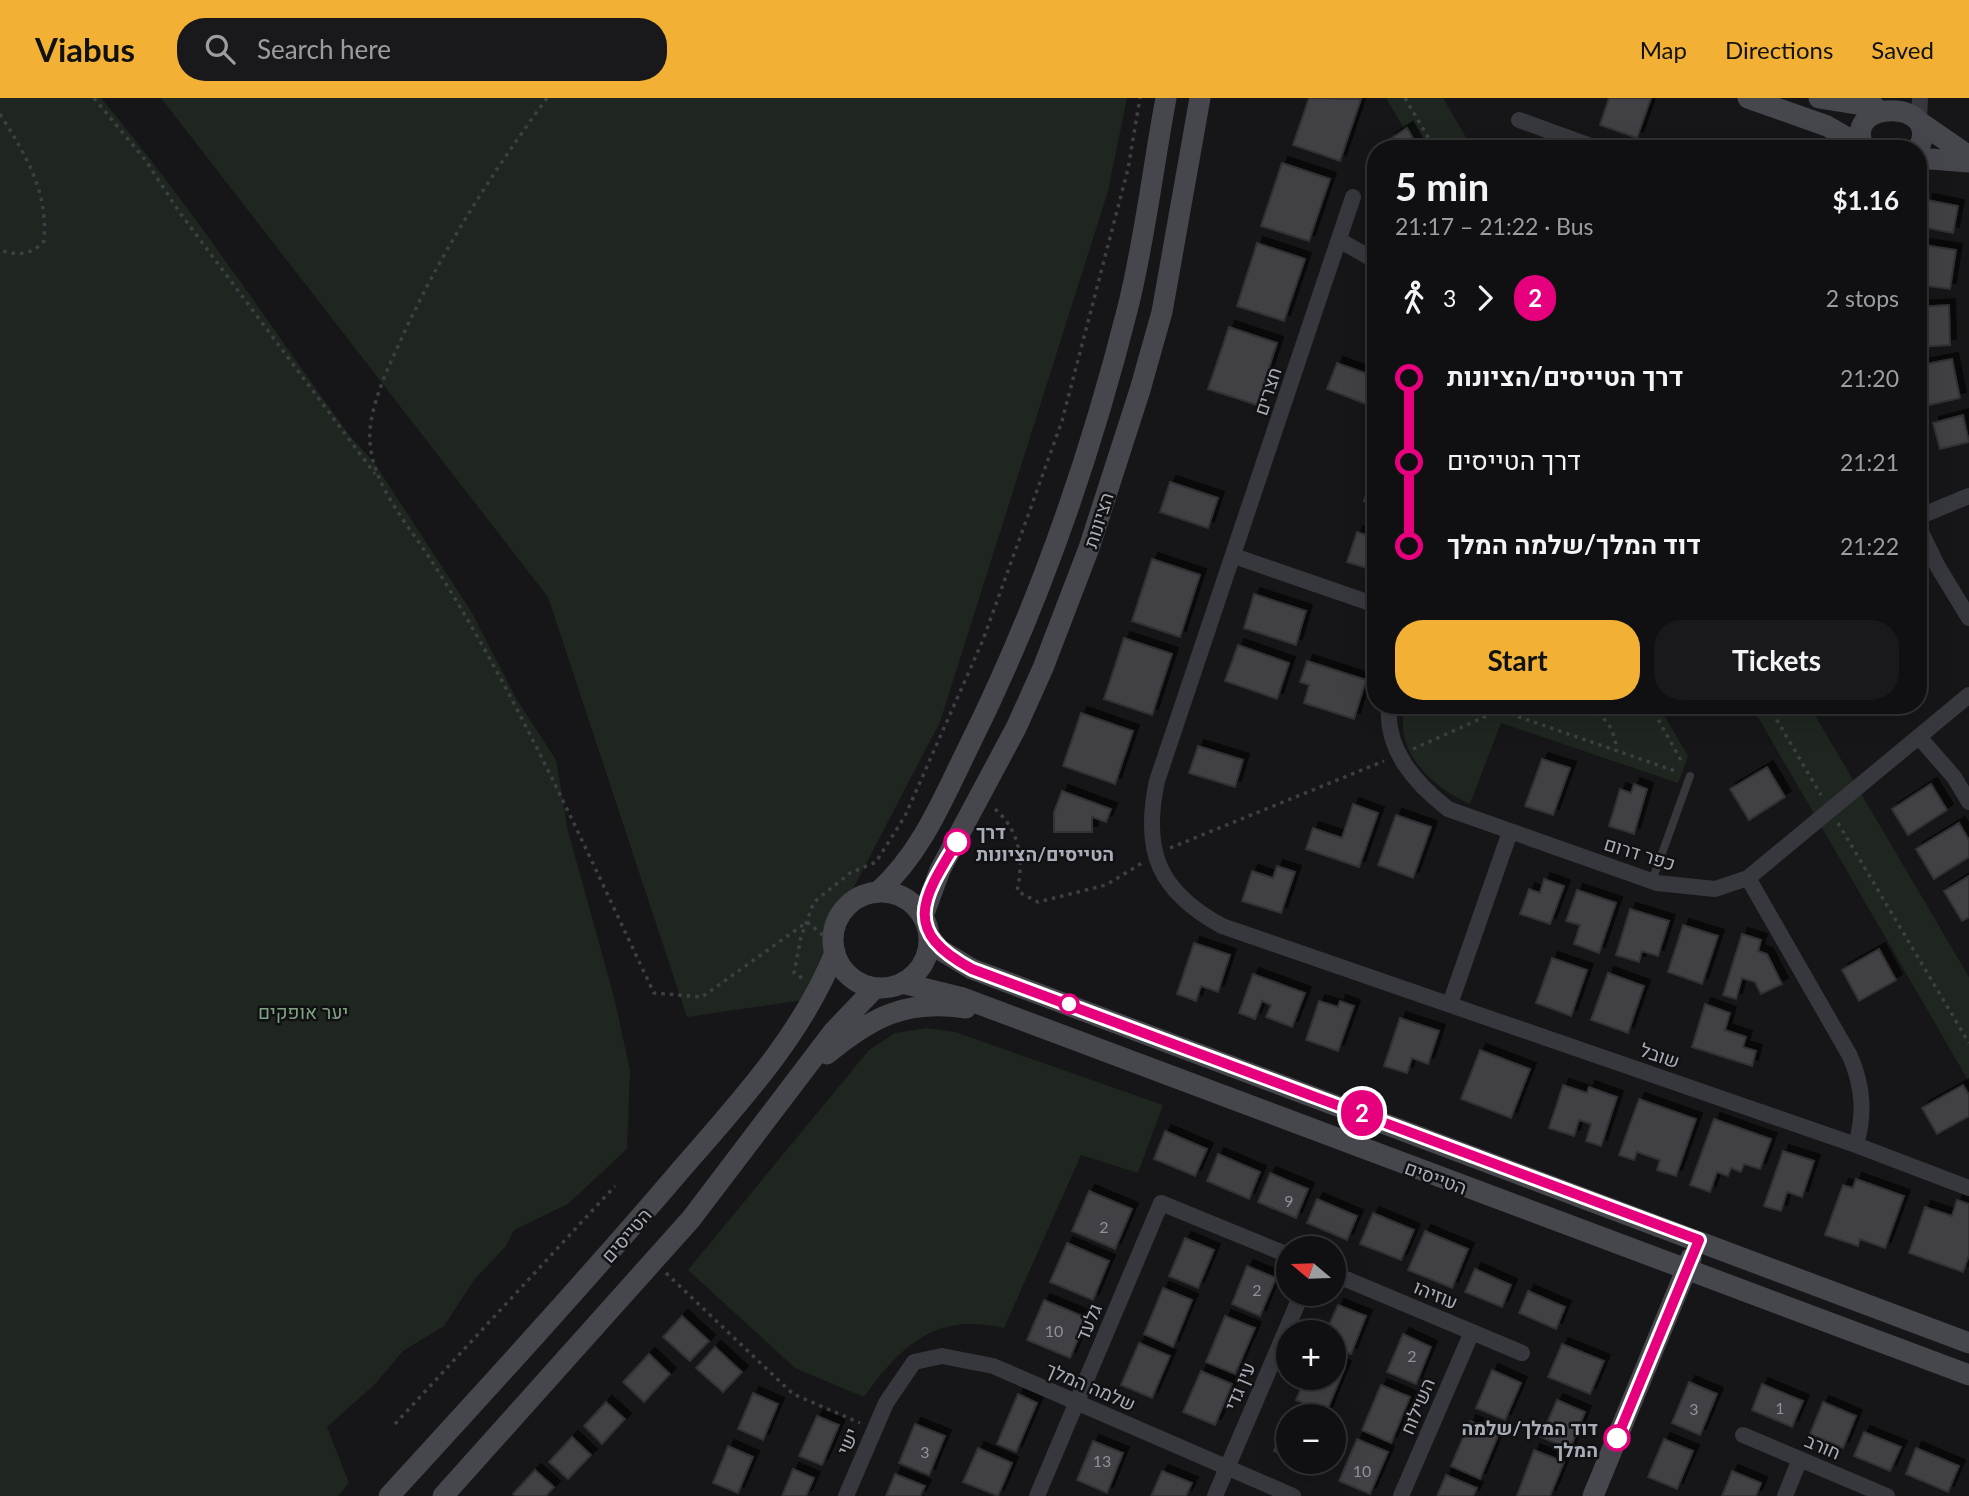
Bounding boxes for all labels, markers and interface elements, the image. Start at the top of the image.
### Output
search box [177,18,667,81]
text: Viabus [35,29,135,69]
icon: search [201,30,239,68]
text: Search here [257,33,391,65]
text: Map [1640,35,1687,64]
text: Directions [1725,35,1833,64]
text: Saved [1871,35,1934,64]
text: 5 min [1395,163,1489,209]
text: $1.16 [1833,184,1899,216]
text: 21:17 – 21:22 · Bus [1395,212,1594,240]
icon: walk [1395,279,1433,317]
icon: forward [1466,279,1504,317]
text: 2 [1528,283,1542,312]
text: 3 [1443,284,1456,312]
text: 2 stops [1826,284,1899,312]
text: דרך הטייסים/הציונות [1447,360,1683,392]
street label: חצרים [1248,364,1286,418]
text: 21:20 [1840,364,1899,392]
text: דרך הטייסים [1447,444,1581,476]
text: 21:21 [1840,448,1899,476]
street label: הציונות [1078,489,1118,551]
text: דוד המלך/שלמה המלך [1447,528,1701,560]
text: 21:22 [1840,532,1899,560]
button: Start [1395,620,1640,700]
button: Tickets [1654,620,1899,700]
place label: דרך הטייסים/הציונות [976,820,1114,865]
marker: דרך הטייסים/הציונות [944,829,970,855]
street label: כפר דרום [1602,831,1678,875]
unlabelled marker [1059,994,1079,1014]
park label: יער אופקים [258,1000,348,1023]
street label: שובל [1637,1038,1683,1072]
line badge: 2 [1339,1090,1385,1136]
text: 2 [1355,1098,1369,1127]
street label: הטייסים [1402,1155,1470,1199]
house number: 9 [1284,1191,1294,1210]
street label: הטייסים [596,1203,656,1267]
house number: 2 [1099,1217,1109,1236]
north arrow [1276,1236,1346,1306]
map controls [1276,1236,1346,1474]
street label: עוזיהו [1410,1274,1462,1314]
house number: 2 [1252,1280,1262,1299]
street label: גלעד [1070,1300,1106,1344]
button: + [1276,1320,1346,1390]
house number: 10 [1045,1321,1063,1340]
house number: 2 [1407,1346,1417,1365]
street label: שלמה המלך [1043,1357,1139,1415]
street label: עין גדי [1219,1358,1259,1414]
street label: השילוח [1395,1374,1439,1438]
house number: 1 [1775,1398,1785,1417]
house number: 3 [1689,1399,1699,1418]
button: − [1276,1404,1346,1474]
place label: דוד המלך/שלמה המלך [1462,1416,1598,1461]
street label: ישי [831,1424,863,1458]
marker: דוד המלך/שלמה המלך [1604,1425,1630,1451]
street label: חורב [1802,1428,1844,1464]
house number: 3 [920,1442,930,1461]
house number: 13 [1093,1451,1111,1470]
house number: 10 [1353,1461,1371,1480]

